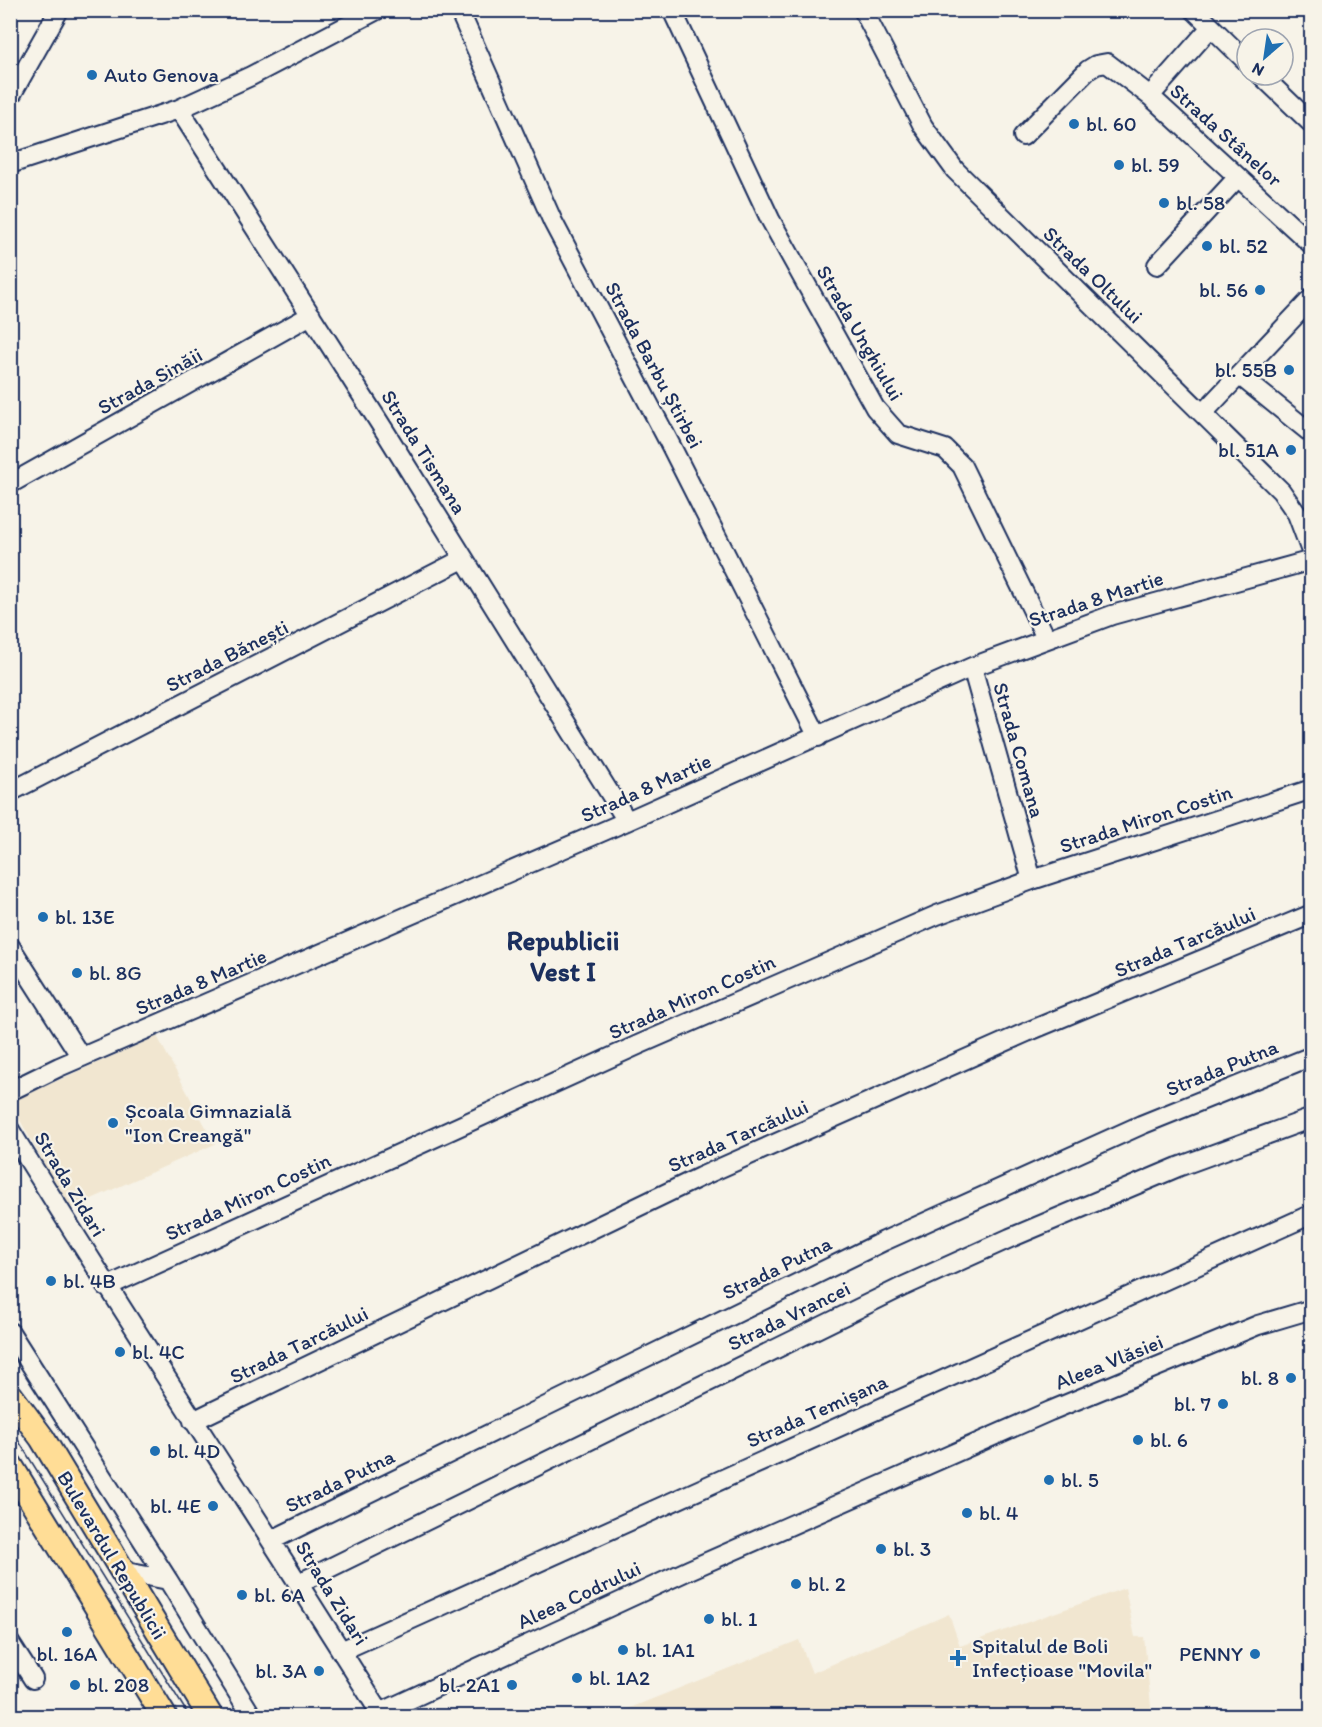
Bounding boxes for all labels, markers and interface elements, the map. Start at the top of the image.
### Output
north arrow [1235,27,1295,87]
text: N [1249,59,1267,81]
place label: Auto Genova [104,62,219,87]
marker: Auto Genova [85,68,99,82]
street label: Strada Stânelor [1165,78,1288,192]
place label: bl. 60 [1086,111,1137,136]
marker: bl. 60 [1067,117,1081,131]
place label: bl. 59 [1131,152,1180,177]
marker: bl. 59 [1112,158,1126,172]
place label: bl. 58 [1176,190,1225,215]
marker: bl. 58 [1157,196,1171,210]
street label: Strada Oltului [1038,221,1148,328]
place label: bl. 52 [1219,233,1268,258]
marker: bl. 52 [1200,239,1214,253]
street label: Strada Unghiului [812,261,909,405]
street label: Strada Barbu Știrbei [600,277,709,452]
place label: bl. 56 [1199,277,1248,302]
marker: bl. 56 [1253,283,1267,297]
street label: Strada Sinăii [93,342,206,420]
place label: bl. 55B [1215,357,1277,382]
marker: bl. 55B [1282,363,1296,377]
street label: Strada Tismana [376,385,473,518]
place label: bl. 51A [1218,437,1280,462]
marker: bl. 51A [1284,443,1298,457]
street label: Strada 8 Martie [1025,565,1166,632]
street label: Strada Bănești [161,614,292,697]
street label: Strada Comana [988,679,1051,820]
street label: Strada 8 Martie [577,748,715,827]
street label: Strada Miron Costin [1056,779,1235,858]
street label: Strada Tarcăului [1110,901,1259,983]
place label: bl. 13E [55,904,115,929]
marker: bl. 13E [36,910,50,924]
district label: Republicii Vest I [506,924,620,988]
street label: Strada 8 Martie [131,943,270,1020]
street label: Strada Miron Costin [605,949,779,1045]
place label: bl. 8G [89,960,142,985]
marker: bl. 8G [70,966,84,980]
street label: Strada Putna [1162,1034,1282,1101]
street label: Strada Tarcăului [664,1093,812,1178]
place label: Școala Gimnazială "Ion Creangă" [125,1098,292,1147]
marker: Școala Gimnazială "Ion Creangă" [106,1116,120,1130]
street label: Strada Zidari [29,1127,112,1241]
street label: Strada Miron Costin [161,1147,335,1246]
street label: Strada Putna [718,1230,836,1305]
place label: bl. 4B [63,1268,116,1293]
marker: bl. 4B [44,1274,58,1288]
street label: Strada Vrancei [723,1275,854,1356]
street label: Strada Tarcăului [225,1300,372,1389]
street label: Aleea Vlăsiei [1051,1329,1167,1395]
place label: bl. 4C [132,1339,185,1364]
marker: bl. 4C [113,1345,127,1359]
place label: bl. 8 [1241,1365,1279,1390]
street label: Strada Temișana [742,1368,891,1453]
marker: bl. 8 [1284,1371,1298,1385]
place label: bl. 7 [1174,1391,1211,1416]
marker: bl. 7 [1216,1397,1230,1411]
place label: bl. 6 [1150,1427,1188,1452]
marker: bl. 6 [1131,1433,1145,1447]
place label: bl. 4D [167,1438,220,1463]
street label: Strada Putna [281,1443,399,1518]
marker: bl. 4D [148,1444,162,1458]
street label: Bulevardul Republicii [52,1466,173,1644]
place label: bl. 5 [1061,1467,1099,1492]
marker: bl. 5 [1042,1473,1056,1487]
place label: bl. 4E [150,1493,201,1518]
marker: bl. 4E [206,1499,220,1513]
place label: bl. 4 [979,1500,1019,1525]
marker: bl. 4 [960,1506,974,1520]
street label: Strada Zidari [291,1536,374,1649]
place label: bl. 3 [893,1536,931,1561]
marker: bl. 3 [874,1542,888,1556]
street label: Aleea Codrului [513,1555,644,1634]
place label: bl. 2 [808,1571,846,1596]
marker: bl. 2 [789,1577,803,1591]
place label: bl. 6A [254,1582,306,1607]
marker: bl. 6A [235,1588,249,1602]
place label: bl. 1 [721,1606,758,1631]
marker: bl. 1 [702,1612,716,1626]
marker: bl. 16A [60,1625,74,1639]
place label: Spitalul de Boli Infecțioase "Movila" [972,1633,1152,1682]
place label: bl. 1A1 [635,1637,695,1662]
place label: bl. 16A [36,1641,98,1666]
place label: PENNY [1179,1641,1243,1666]
marker: bl. 1A1 [616,1643,630,1657]
marker: PENNY [1248,1647,1262,1661]
marker: Spitalul de Boli Infecțioase "Movila" [949,1649,967,1667]
place label: bl. 3A [255,1658,308,1683]
marker: bl. 3A [312,1664,326,1678]
place label: bl. 1A2 [589,1665,650,1690]
marker: bl. 1A2 [570,1671,584,1685]
place label: bl. 208 [87,1672,149,1697]
place label: bl. 2A1 [439,1672,500,1697]
marker: bl. 208 [68,1678,82,1692]
marker: bl. 2A1 [505,1678,519,1692]

